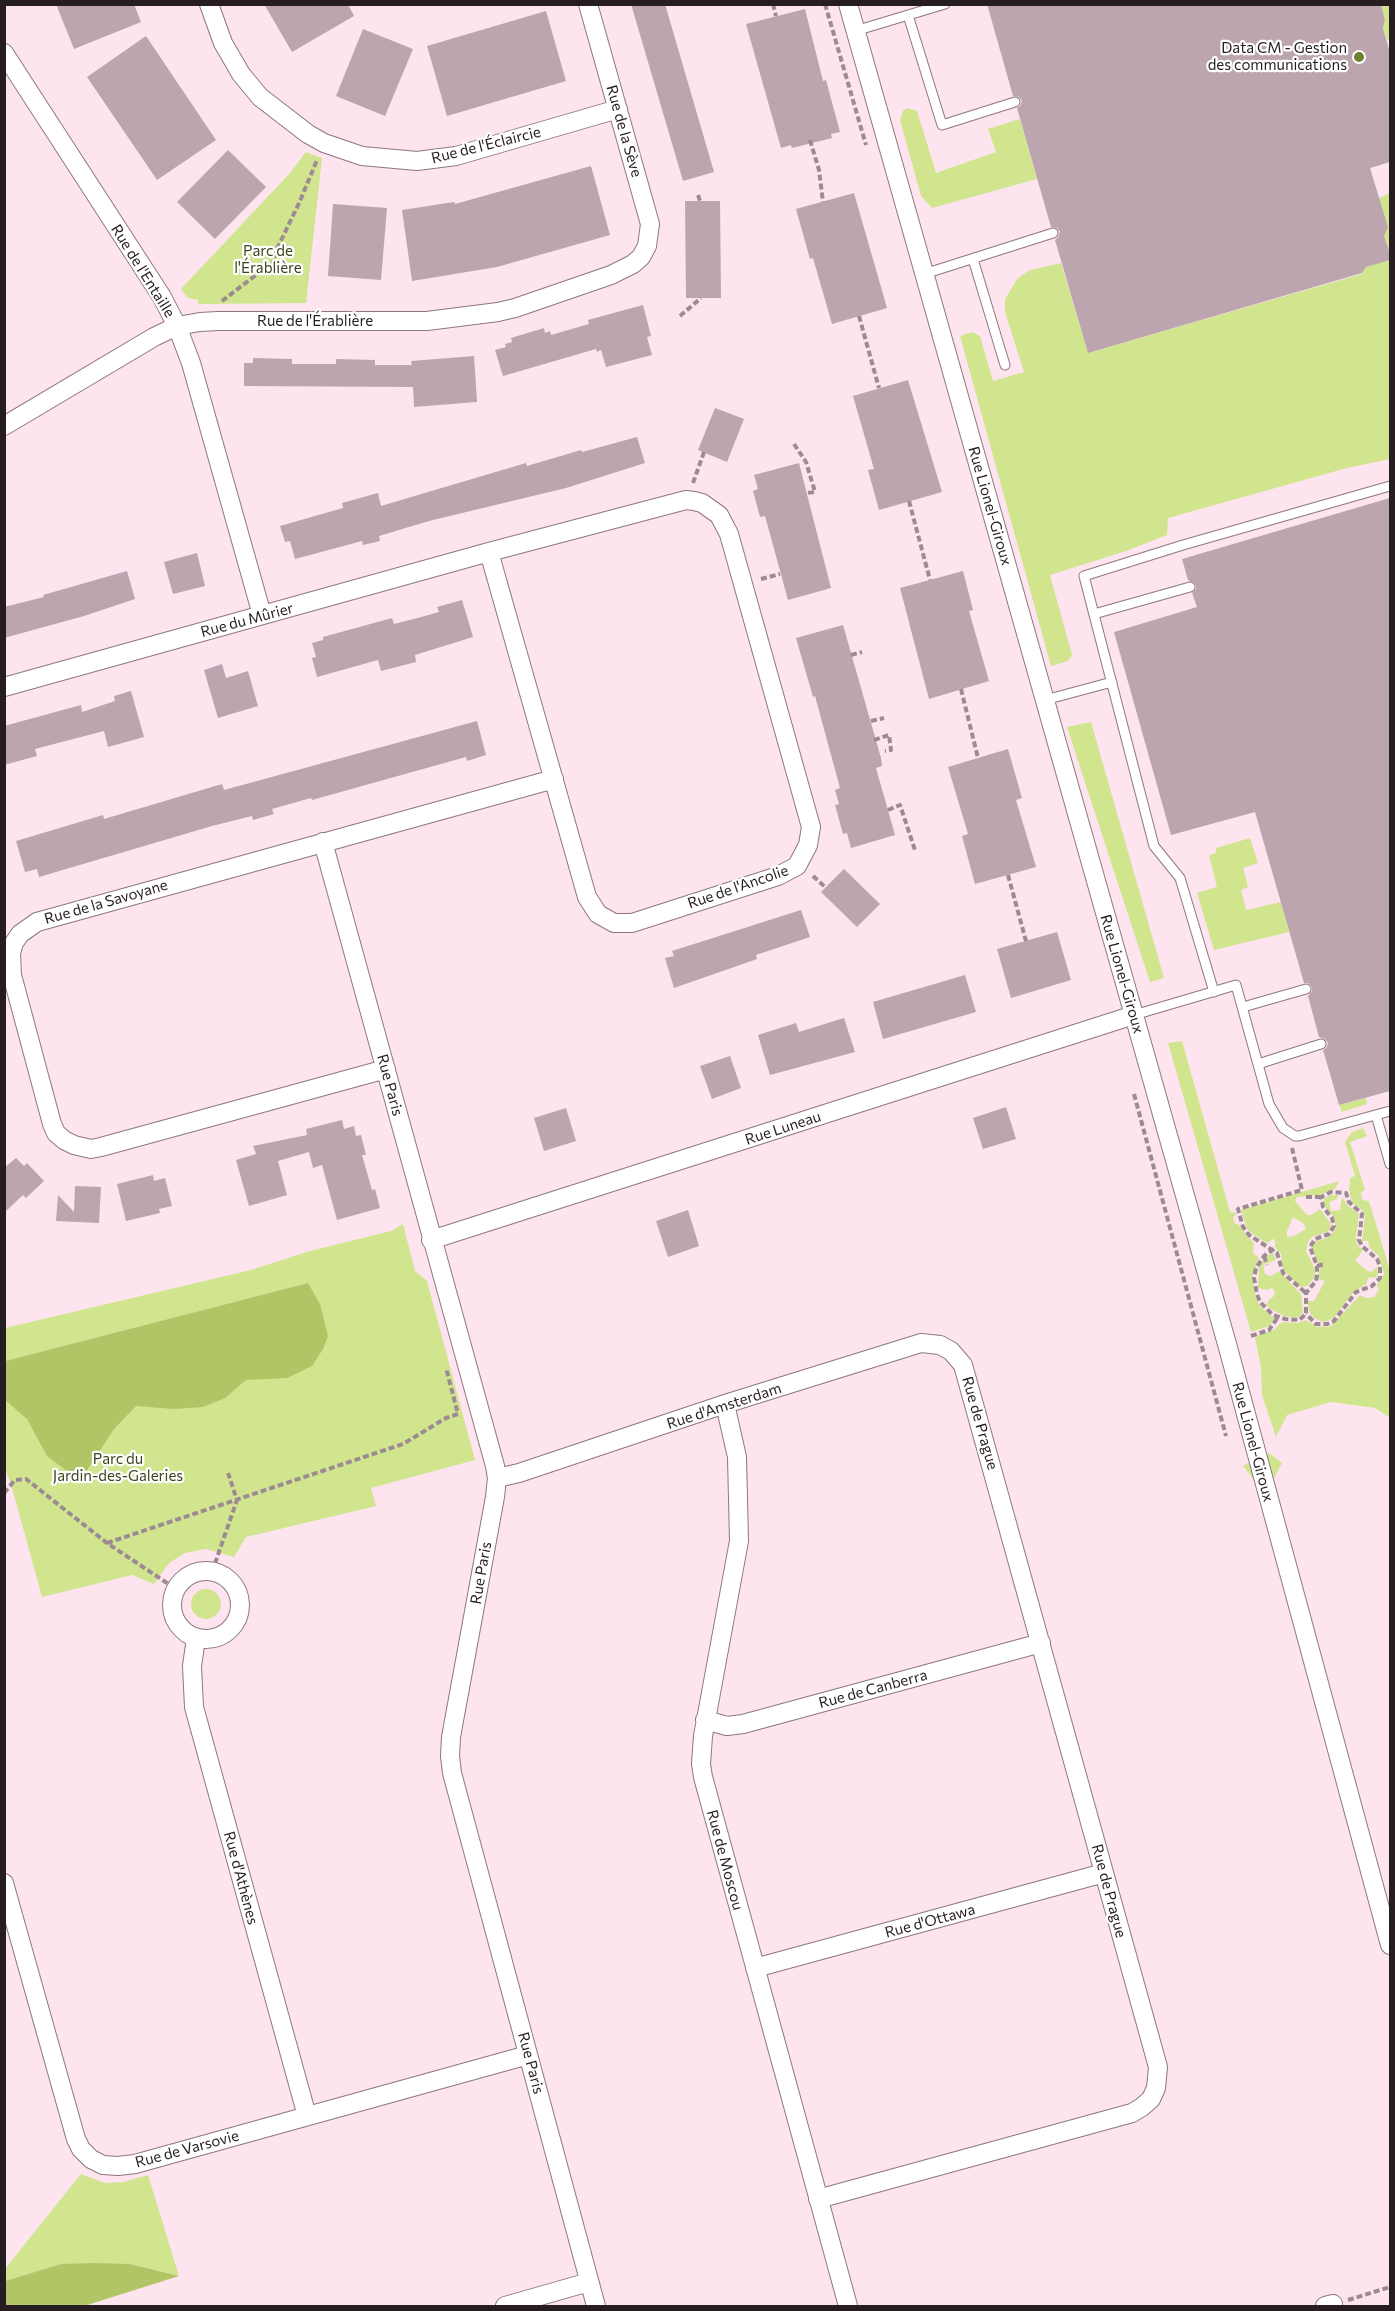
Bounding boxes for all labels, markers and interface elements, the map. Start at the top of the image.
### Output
place label: Data CM - Gestion des communications [1208,39,1347,74]
marker: Data CM - Gestion des communications [1352,50,1366,64]
street label: Rue de la Sève [602,83,646,179]
street label: Rue de l'Éclaircie [429,123,543,167]
street label: Rue de l'Entaille [107,221,179,321]
park label: Parc de l'Érablière [234,242,302,277]
street label: Rue de l'Érablière [257,312,373,330]
street label: Rue Lionel-Giroux [964,444,1016,568]
street label: Rue du Mûrier [199,599,295,641]
street label: Rue de l'Ancolie [685,861,791,913]
street label: Rue de la Savoyane [42,876,170,928]
street label: Rue Lionel-Giroux [1096,912,1148,1036]
street label: Rue Paris [373,1052,407,1118]
street label: Rue Luneau [743,1107,823,1149]
street label: Rue de Prague [958,1374,1002,1472]
street label: Rue d'Amsterdam [664,1379,784,1433]
street label: Rue Lionel-Giroux [1228,1380,1278,1504]
park label: Parc du Jardin-des-Galeries [53,1450,183,1485]
street label: Rue Paris [467,1540,495,1606]
street label: Rue de Canberra [817,1666,929,1712]
street label: Rue de Moscou [703,1808,747,1912]
street label: Rue d'Athènes [220,1829,262,1927]
street label: Rue de Prague [1088,1842,1130,1940]
street label: Rue d'Ottawa [883,1900,977,1942]
street label: Rue Paris [514,2030,548,2096]
street label: Rue de Varsovie [133,2127,241,2171]

